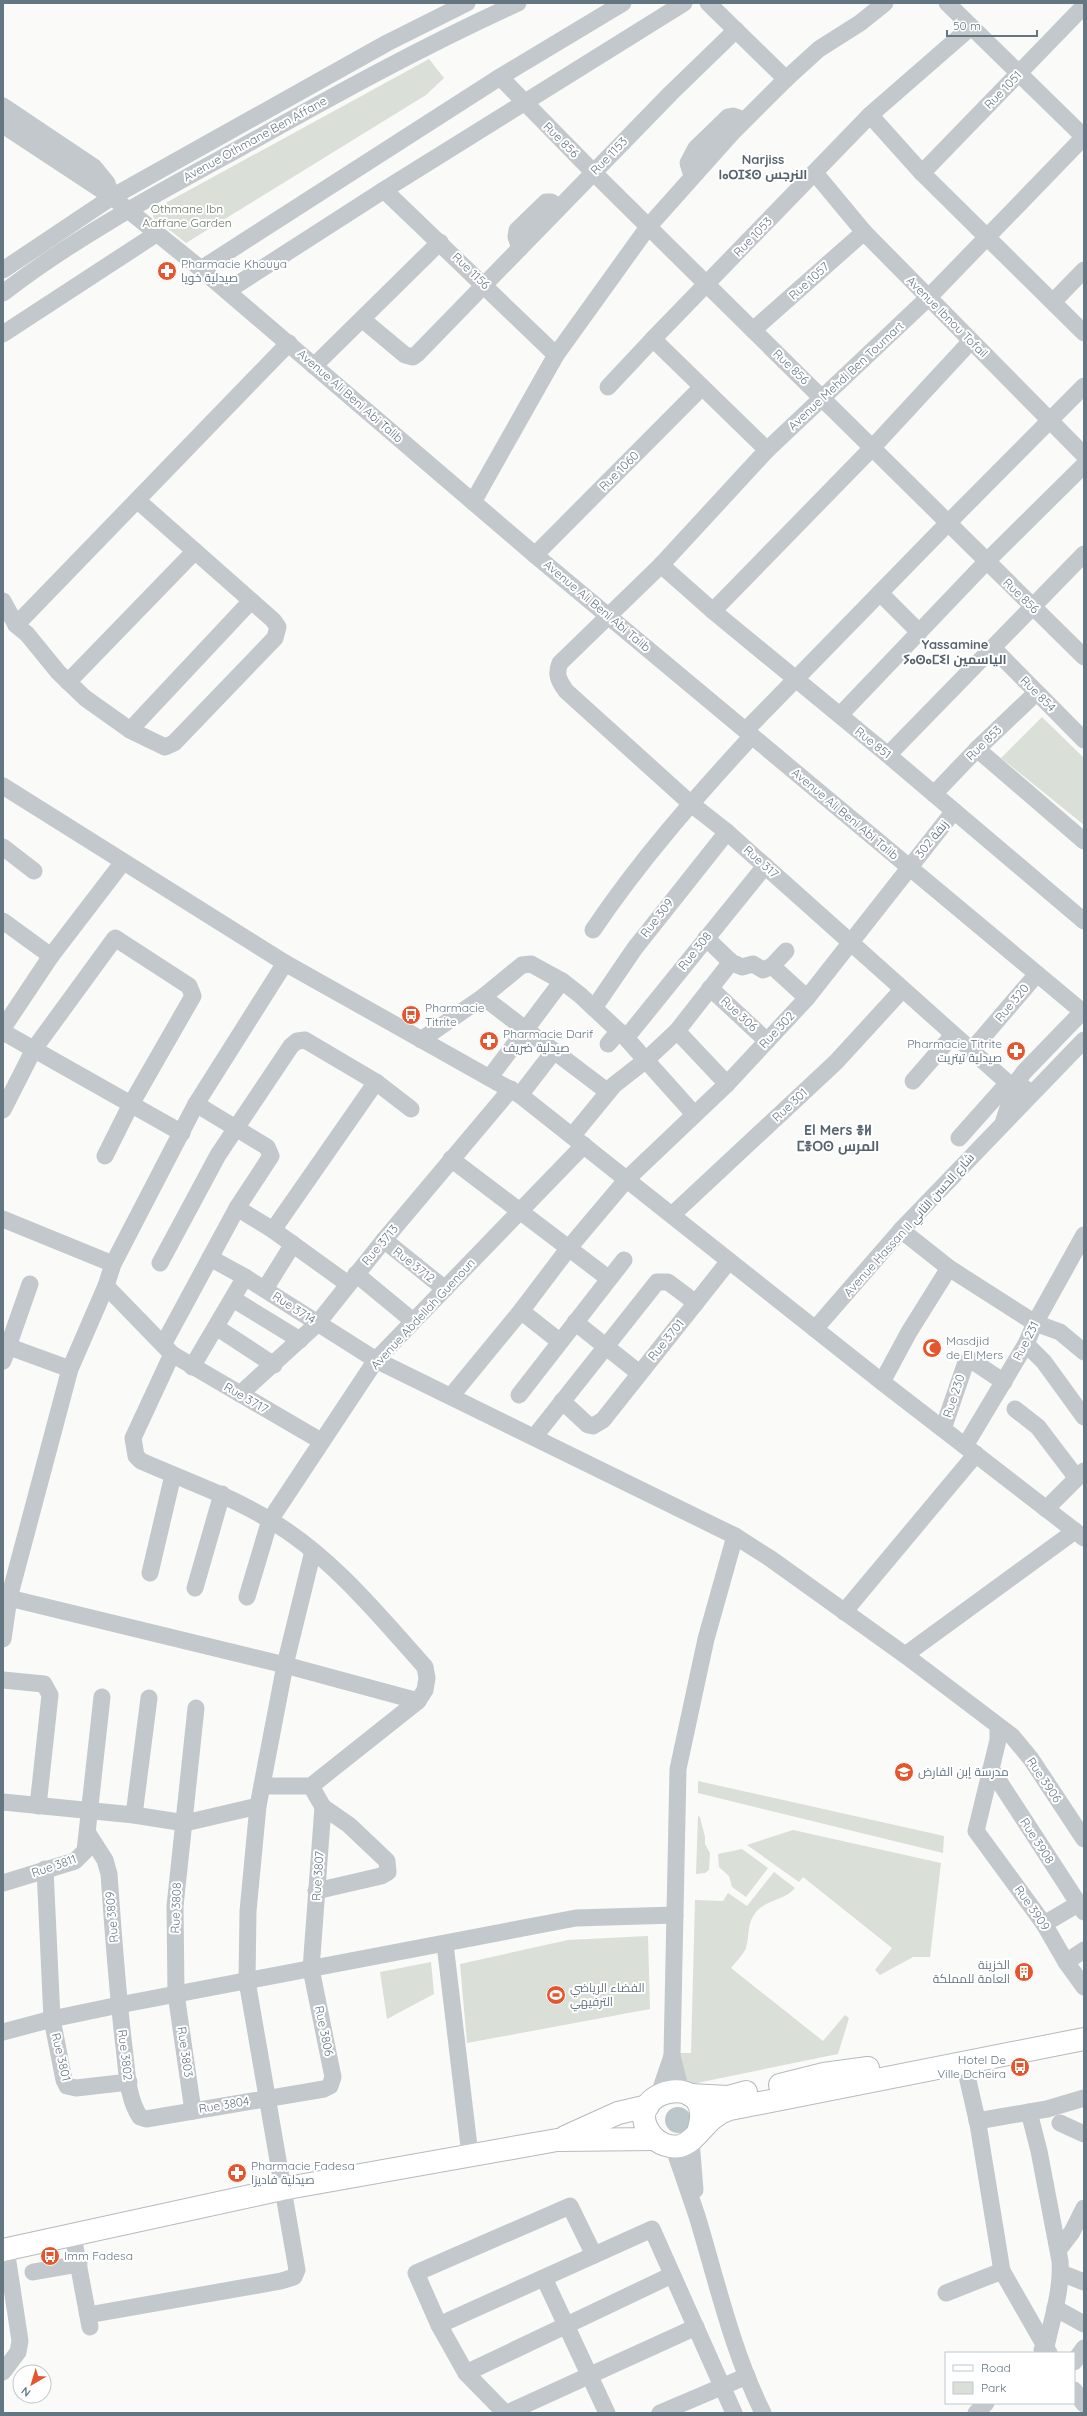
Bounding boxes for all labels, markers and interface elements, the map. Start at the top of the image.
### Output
scale bar [947,12,1037,38]
text: 50 m [953,18,981,33]
street label: Rue 1051 [981,67,1024,112]
street label: Avenue Othmane Ben Affane [180,93,329,184]
street label: Rue 856 [540,119,583,161]
street label: Rue 1153 [587,134,630,178]
district label: Narjiss ⵏⴰⵔⵊⵉⵙ النرجس [719,151,807,182]
park label: Othmane Ibn Aaffane Garden [142,201,232,230]
street label: Rue 1053 [730,214,775,260]
street label: Rue 1156 [449,249,494,293]
place label: Pharmacie Khouya صيدلية خويا [181,256,287,285]
street label: Rue 1057 [785,259,832,303]
pharmacy icon: Pharmacie Khouya صيدلية خويا [156,260,178,282]
street label: Avenue Ibnou Tofail [904,273,991,360]
street label: Avenue Mehdi Ben Toumart [785,318,907,433]
street label: Avenue Ali Beni Abi Talib [295,346,406,446]
street label: Rue 856 [770,346,813,388]
street label: Rue 1060 [596,448,642,494]
street label: Avenue Ali Beni Abi Talib [541,557,654,655]
street label: Rue 856 [1000,575,1043,617]
district label: Yassamine ⵢⴰⵙⴰⵎⵉⵏ الياسمين [903,636,1007,667]
street label: Rue 854 [1017,673,1059,715]
street label: Rue 853 [963,722,1005,763]
street label: Rue 851 [852,723,894,762]
street label: Avenue Ali Beni Abi Talib [789,765,902,863]
street label: زنقة 302 [912,817,951,861]
street label: Rue 317 [741,842,782,881]
street label: Rue 309 [637,895,677,940]
street label: Rue 308 [675,929,715,973]
street label: Rue 320 [991,981,1032,1025]
street label: Rue 306 [718,993,761,1035]
place label: Pharmacie Titrite [425,1000,485,1029]
bus stop icon: Pharmacie Titrite [400,1004,422,1026]
street label: Rue 302 [756,1008,798,1051]
place label: Pharmacie Darif صيدلية ضريف [503,1026,594,1055]
pharmacy icon: Pharmacie Darif صيدلية ضريف [478,1030,500,1052]
place label: Pharmacie Titrite صيدلية تيتريت [907,1036,1002,1065]
pharmacy icon: Pharmacie Titrite صيدلية تيتريت [1005,1040,1027,1062]
street label: Rue 301 [769,1085,810,1125]
district label: El Mers ⴻⵍ ⵎⴻⵔⵙ المرس [797,1121,879,1155]
street label: Avenue Hassan II شارع الحسن الثاني [840,1150,979,1301]
street label: Rue 3713 [358,1221,401,1268]
street label: Rue 3712 [390,1244,438,1286]
street label: Avenue Abdellah Guenoun [367,1255,478,1372]
street label: Rue 3714 [270,1288,319,1327]
street label: Rue 3701 [644,1316,687,1363]
street label: Rue 231 [1009,1319,1042,1363]
place label: Masdjid de El Mers [946,1333,1004,1362]
mosque icon: Masdjid de El Mers [921,1337,943,1359]
street label: Rue 230 [939,1372,968,1420]
street label: Rue 3717 [222,1379,271,1416]
street label: Rue 3906 [1024,1754,1065,1806]
school or university icon: مدرسة إبن الفارض [893,1761,915,1783]
place label: مدرسة إبن الفارض [918,1764,1009,1779]
street label: Rue 3908 [1017,1815,1058,1866]
street label: Rue 3807 [308,1850,327,1902]
street label: Rue 3811 [29,1851,78,1880]
street label: Rue 3808 [167,1882,184,1934]
street label: Rue 3909 [1011,1882,1054,1933]
street label: Rue 3809 [102,1890,121,1943]
place label: الخزينة العامة للمملكة [933,1957,1010,1986]
building icon: الخزينة العامة للمملكة [1013,1961,1035,1983]
place label: الفضاء الرياضي الترفيهي [570,1980,645,2012]
sports icon: الفضاء الرياضي الترفيهي [545,1984,567,2006]
street label: Rue 3806 [312,2004,337,2058]
street label: Rue 3803 [175,2026,196,2078]
street label: Rue 3802 [115,2029,136,2082]
street label: Rue 3801 [49,2031,74,2083]
place label: Hotel De Ville Dcheira [937,2052,1006,2081]
bus stop icon: Hotel De Ville Dcheira [1009,2056,1031,2078]
street label: Rue 3804 [198,2093,250,2116]
place label: Pharmacie Fadesa صيدلية فاديزا [251,2158,355,2187]
pharmacy icon: Pharmacie Fadesa صيدلية فاديزا [226,2162,248,2184]
bus stop icon: Imm Fadesa [39,2245,61,2267]
place label: Imm Fadesa [64,2248,133,2263]
legend [945,2352,1075,2404]
text: Road [981,2360,1011,2375]
north arrow [12,2364,52,2404]
text: Park [981,2380,1006,2395]
text: N [18,2384,33,2400]

